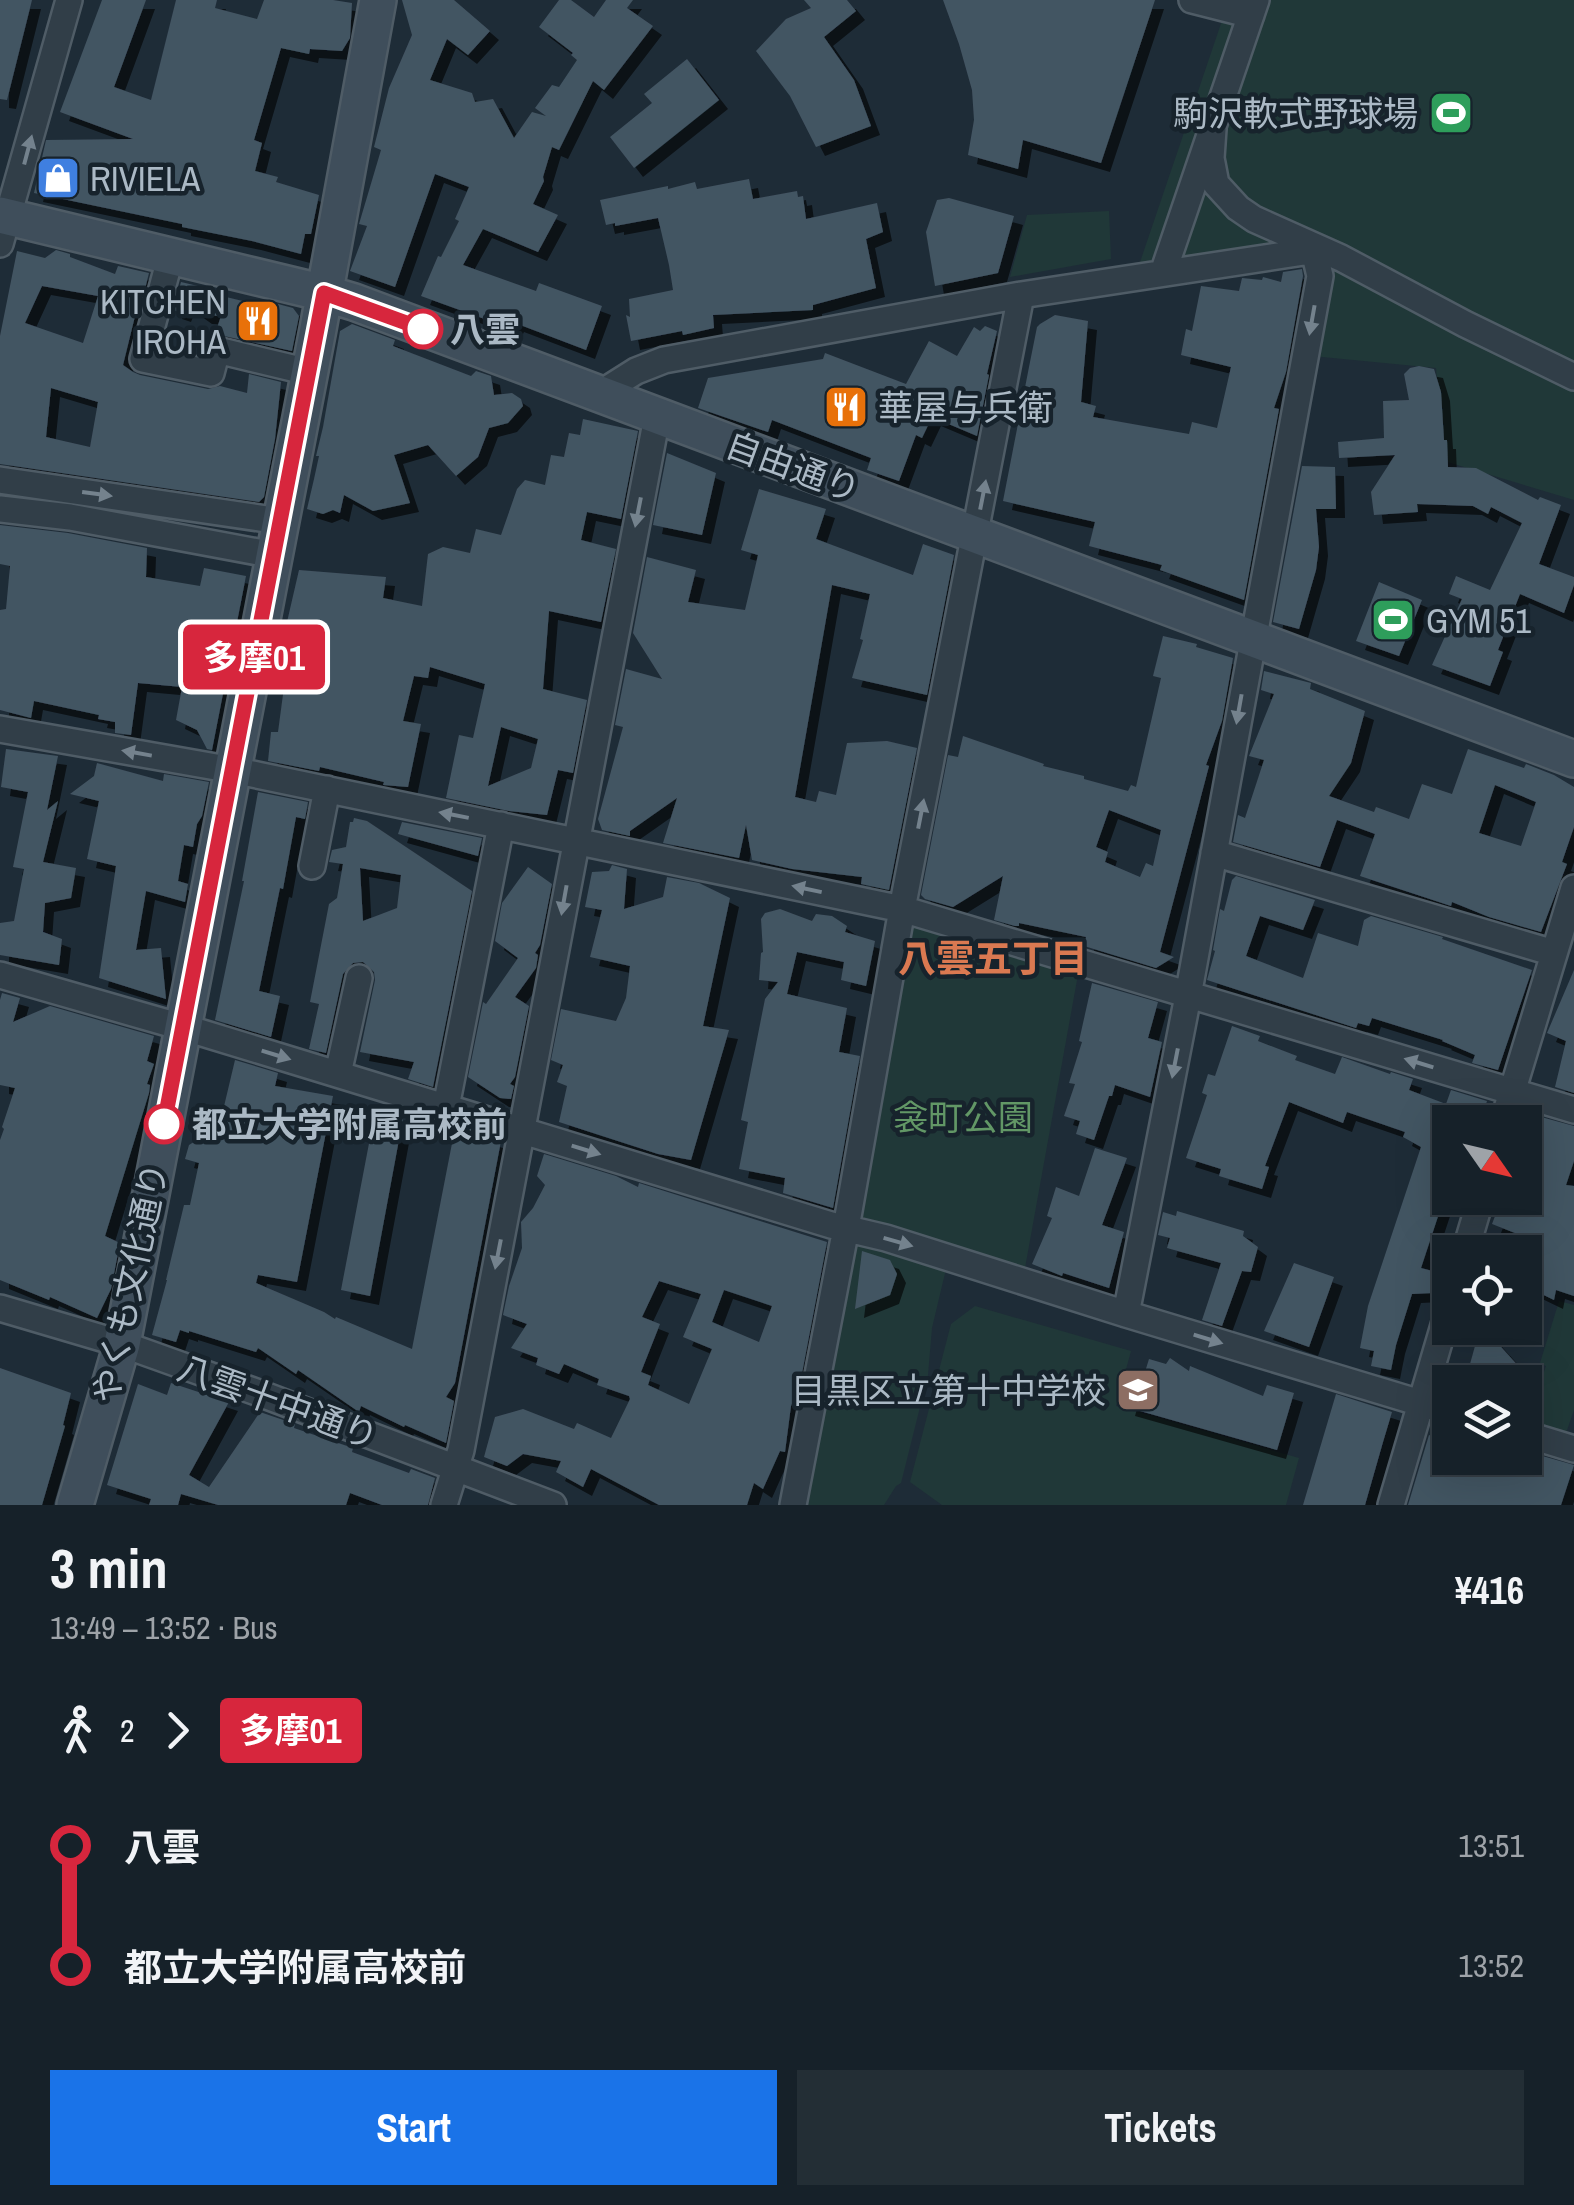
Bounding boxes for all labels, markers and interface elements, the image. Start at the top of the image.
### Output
place label: 駒沢軟式野球場 [1173,90,1418,137]
sports icon: 駒沢軟式野球場 [1428,90,1474,136]
one-way arrow [20,134,36,165]
shop icon: RIVIELA [35,155,81,201]
place label: RIVIELA [90,155,201,202]
place label: KITCHEN IROHA [100,278,227,365]
restaurant icon: KITCHEN IROHA [235,298,281,344]
one-way arrow [1304,305,1319,337]
place label: 八雲 [450,306,520,353]
marker: 八雲 [404,310,442,348]
restaurant icon: 華屋与兵衛 [823,384,869,430]
place label: 華屋与兵衛 [878,384,1053,431]
street label: 自由通り [719,421,867,513]
one-way arrow [975,479,991,510]
one-way arrow [81,487,113,503]
one-way arrow [629,497,645,528]
sports icon: GYM 51 [1370,597,1416,643]
place label: GYM 51 [1426,597,1531,644]
line badge: 多摩01 [184,624,324,690]
text: 多摩01 [203,634,305,681]
one-way arrow [1231,693,1246,725]
one-way arrow [120,745,152,760]
one-way arrow [914,798,929,829]
one-way arrow [439,807,470,823]
one-way arrow [791,881,822,896]
one-way arrow [556,885,571,917]
district label: 八雲五丁目 [898,933,1088,984]
one-way arrow [261,1048,291,1063]
one-way arrow [1167,1048,1182,1079]
one-way arrow [1403,1055,1433,1070]
park label: 衾町公園 [893,1094,1033,1141]
place label: 都立大学附属高校前 [192,1101,507,1148]
marker: 都立大学附属高校前 [145,1105,183,1143]
north arrow [1432,1105,1542,1215]
map controls [1432,1105,1542,1475]
one-way arrow [572,1143,602,1158]
street label: やくも文化通り [82,1158,178,1408]
one-way arrow [883,1235,914,1250]
button: locate [1432,1235,1542,1345]
one-way arrow [490,1239,506,1270]
one-way arrow [1193,1332,1224,1347]
street label: 八雲十中通り [171,1344,385,1460]
button: layers [1432,1365,1542,1475]
place label: 目黒区立第十中学校 [791,1367,1106,1414]
school or university icon: 目黒区立第十中学校 [1115,1367,1161,1413]
text: 3 min [50,1531,168,1605]
text: ¥416 [1455,1565,1524,1616]
text: 13:49 – 13:52 · Bus [50,1606,278,1649]
icon: walk [50,1703,105,1758]
icon: forward [150,1703,205,1758]
text: 多摩01 [240,1707,342,1754]
text: 2 [120,1709,135,1752]
text: 八雲 [124,1822,200,1873]
text: 13:51 [1458,1824,1524,1867]
text: 都立大学附属高校前 [124,1942,466,1993]
text: 13:52 [1458,1944,1524,1987]
button: Start [50,2070,777,2185]
button: Tickets [797,2070,1524,2185]

